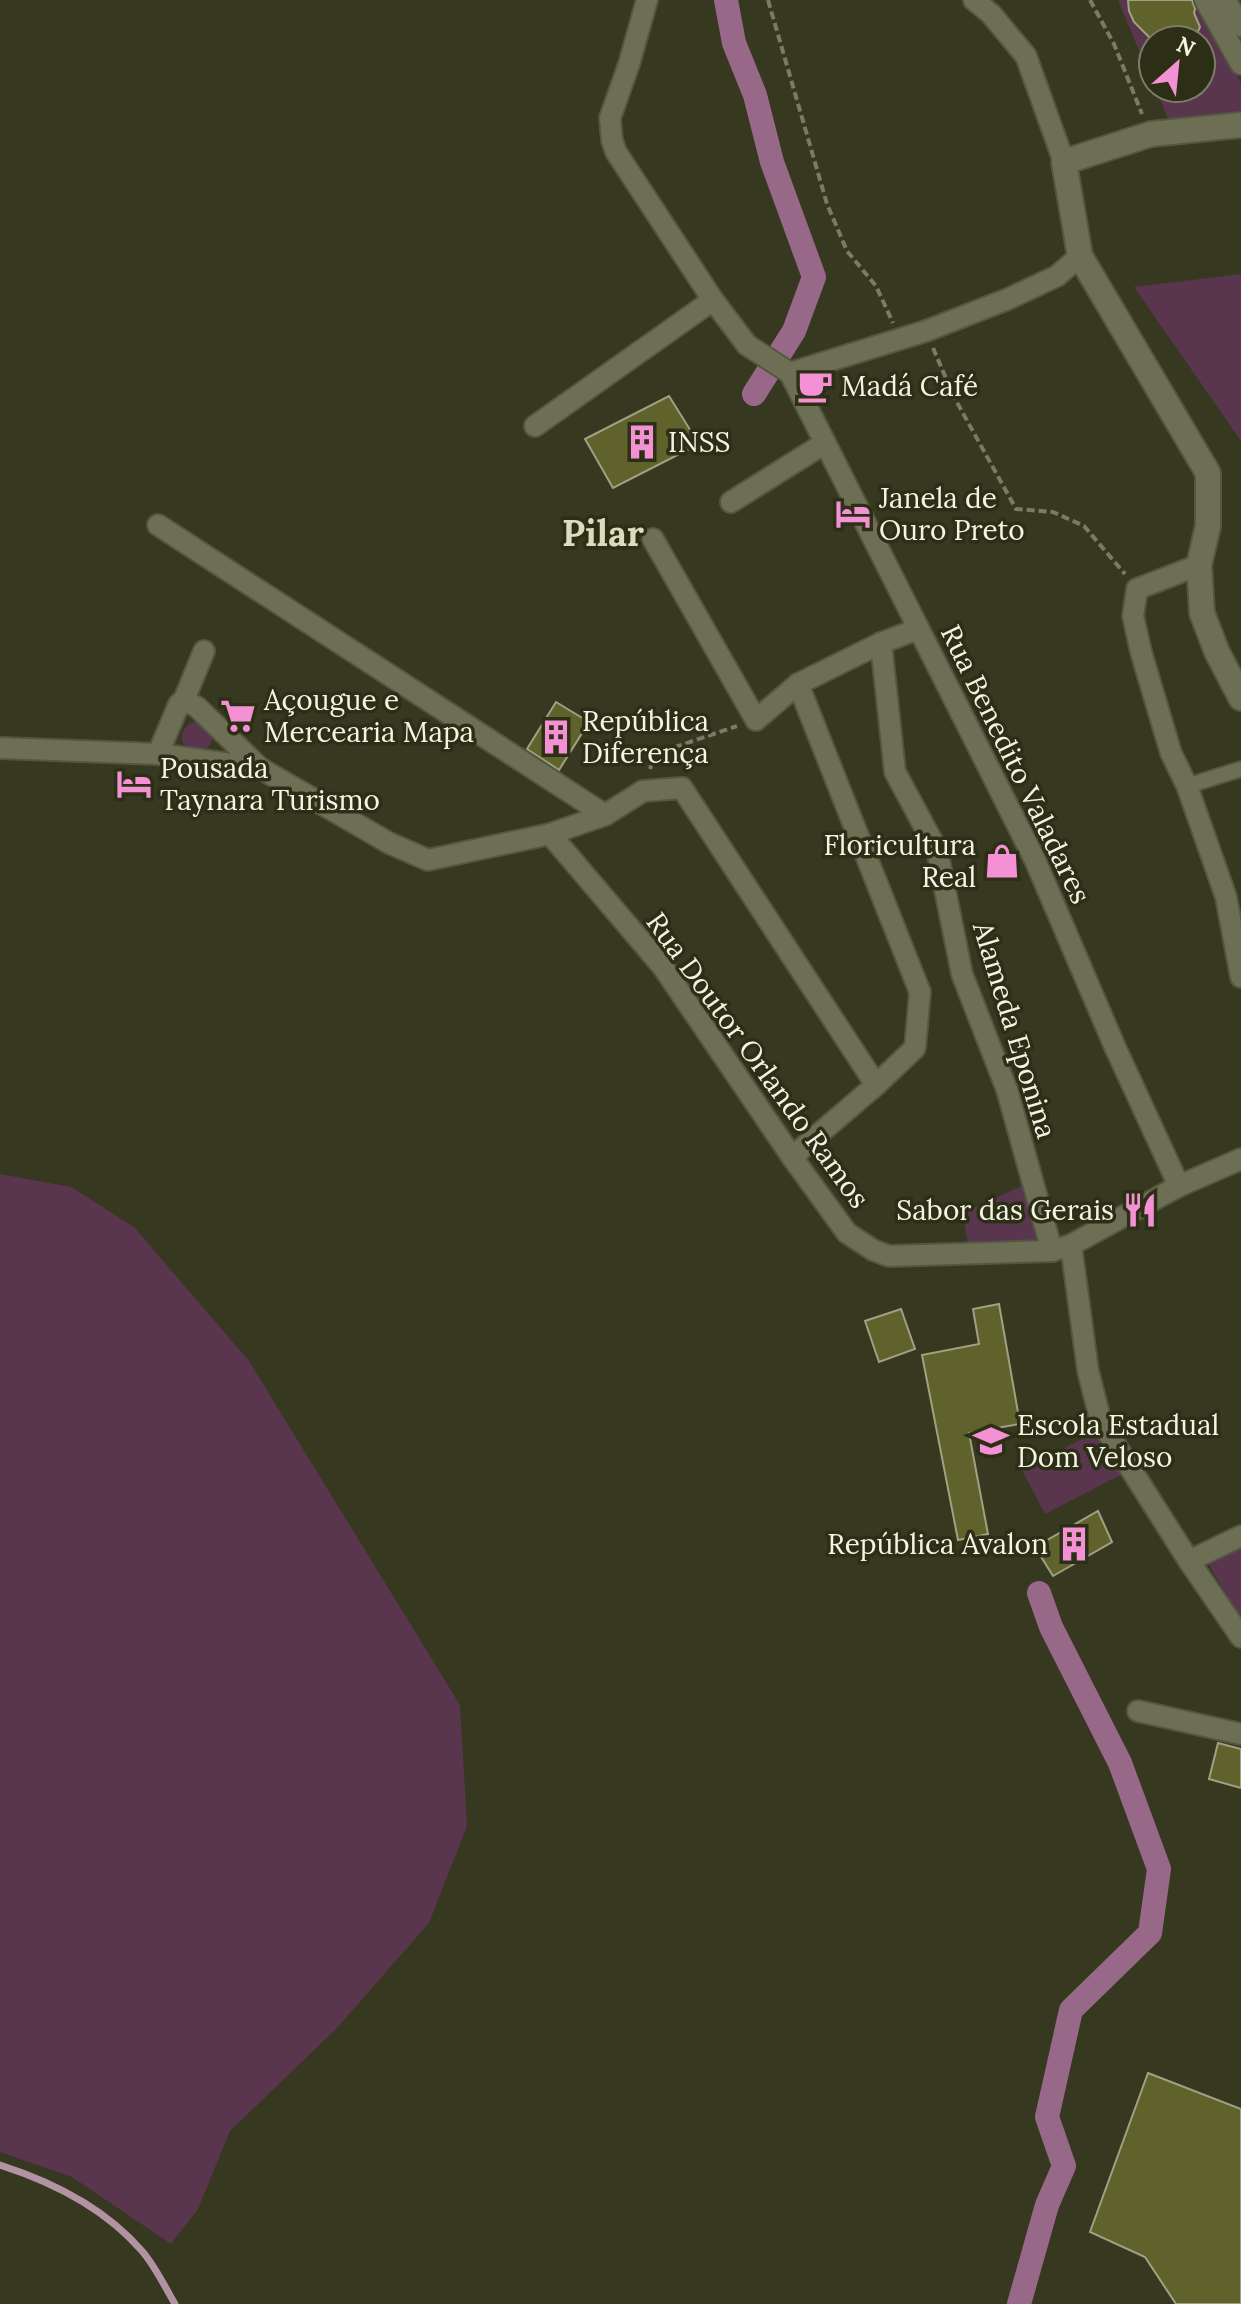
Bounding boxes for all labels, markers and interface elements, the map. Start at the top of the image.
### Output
north arrow [1137,24,1217,104]
text: N [1172,30,1200,63]
cafe icon: Madá Café [796,367,834,405]
place label: Madá Café [841,368,978,404]
building icon: INSS [623,423,661,461]
place label: INSS [668,424,730,460]
place label: Janela de Ouro Preto [878,480,1025,548]
hotel icon: Janela de Ouro Preto [834,495,872,533]
district label: Pilar [562,510,645,556]
street label: Rua Benedito Valadares [933,619,1099,909]
place label: Açougue e Mercearia Mapa [263,682,474,750]
supermarket icon: Açougue e Mercearia Mapa [219,697,257,735]
place label: República Diferença [582,703,709,771]
building icon: República Diferença [537,718,575,756]
place label: Pousada Taynara Turismo [160,750,380,818]
hotel icon: Pousada Taynara Turismo [115,765,153,803]
place label: Floricultura Real [824,827,976,895]
shop icon: Floricultura Real [983,842,1021,880]
street label: Rua Doutor Orlando Ramos [639,905,877,1215]
street label: Alameda Eponina [965,916,1065,1143]
restaurant icon: Sabor das Gerais [1121,1191,1159,1229]
place label: Sabor das Gerais [896,1192,1114,1228]
place label: Escola Estadual Dom Veloso [1017,1407,1219,1475]
school or university icon: Escola Estadual Dom Veloso [972,1422,1010,1460]
building icon: República Avalon [1055,1525,1093,1563]
place label: República Avalon [827,1526,1048,1562]

